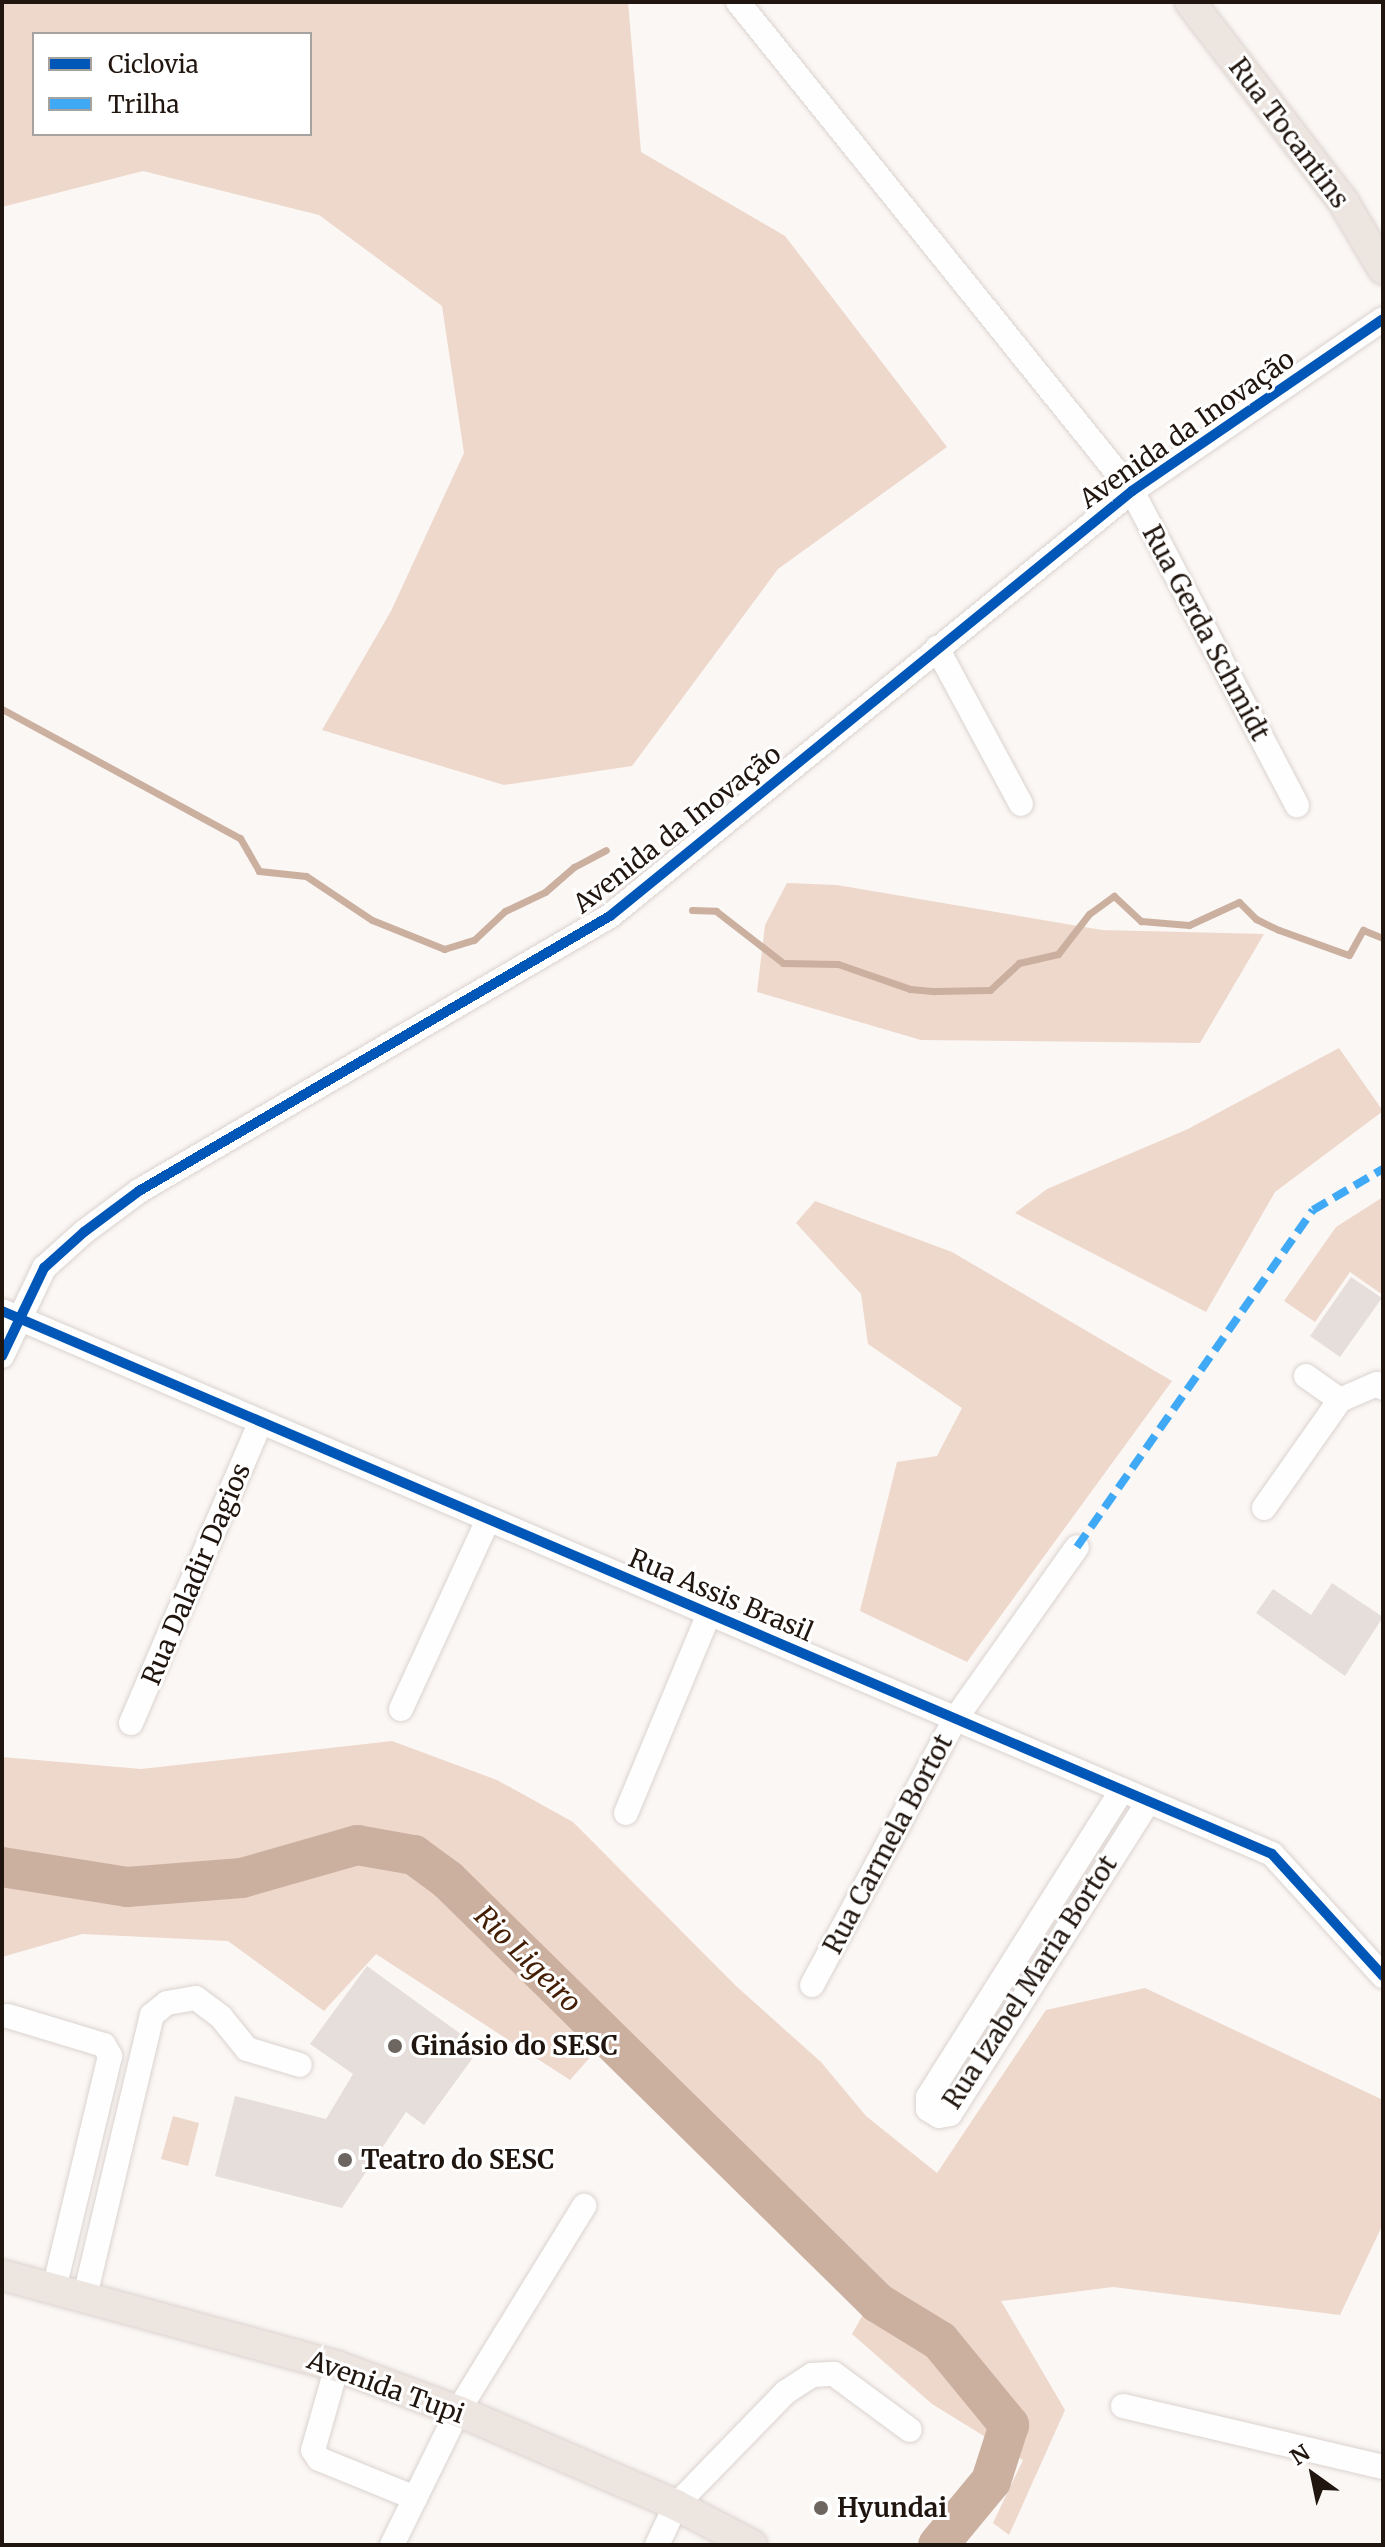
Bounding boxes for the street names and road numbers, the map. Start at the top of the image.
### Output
street label: Rua Tocantins [1222,52,1356,214]
street label: Avenida da Inovação [1074,343,1300,515]
street label: Rua Gerda Schmidt [1136,520,1276,746]
street label: Avenida da Inovação [567,738,787,920]
street label: Rua Daladir Dagios [135,1458,257,1690]
street label: Rua Assis Brasil [624,1542,818,1648]
street label: Rua Carmela Bortot [817,1729,959,1959]
street label: Rua Izabel Maria Bortot [936,1849,1124,2115]
street label: Avenida Tupi [303,2344,469,2430]

